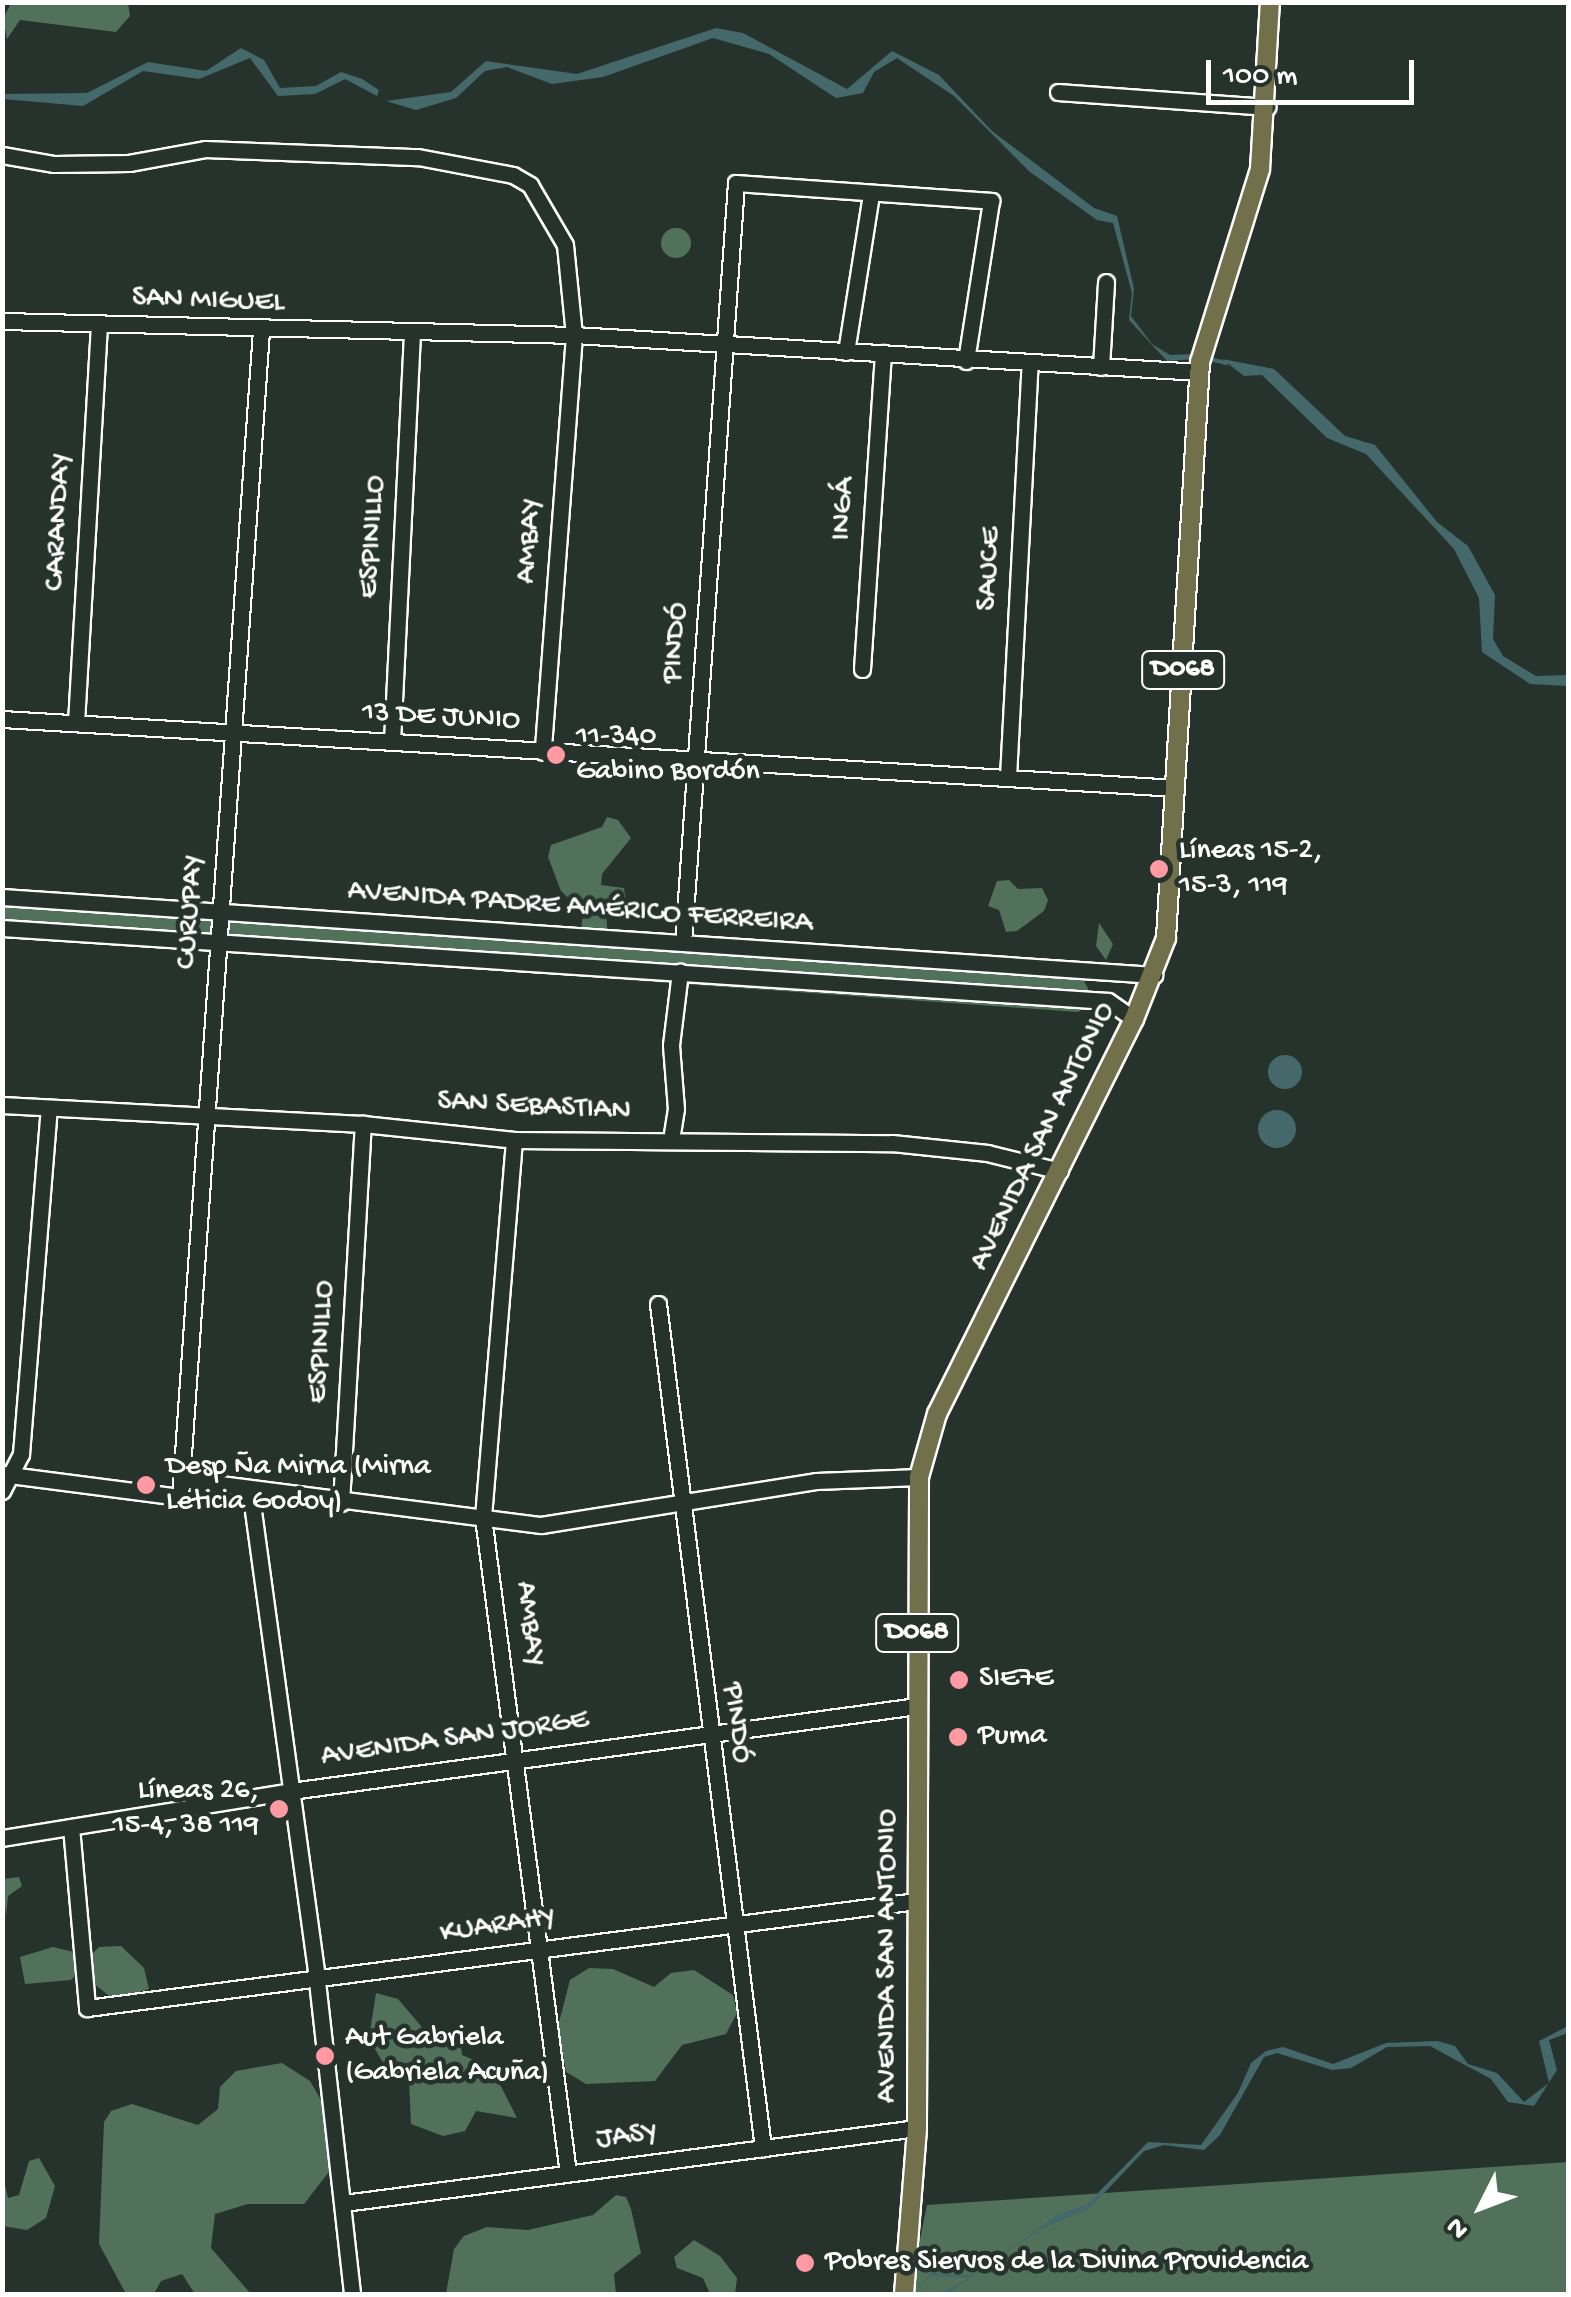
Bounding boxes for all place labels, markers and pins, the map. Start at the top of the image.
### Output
place label: 11-340 Gabino Bordón [576,720,760,790]
marker: 11-340 Gabino Bordón [545,744,567,766]
place label: Líneas 15-2, 15-3, 119 [1179,834,1322,904]
marker: Líneas 15-2, 15-3, 119 [1148,858,1170,880]
place label: Desp Ña Mirna (Mirna Leticia Godoy) [166,1450,431,1520]
marker: Desp Ña Mirna (Mirna Leticia Godoy) [135,1474,157,1496]
place label: SIE7E [979,1662,1053,1698]
marker: SIE7E [948,1669,970,1691]
place label: Puma [978,1719,1047,1755]
marker: Puma [947,1726,969,1748]
place label: Líneas 26, 15-4, 38 119 [113,1774,259,1844]
marker: Líneas 26, 15-4, 38 119 [268,1798,290,1820]
place label: Aut Gabriela (Gabriela Acuña) [345,2021,549,2092]
marker: Aut Gabriela (Gabriela Acuña) [314,2045,336,2067]
place label: Pobres Siervos de la Divina Providencia [825,2245,1308,2281]
marker: Pobres Siervos de la Divina Providencia [794,2252,816,2274]

